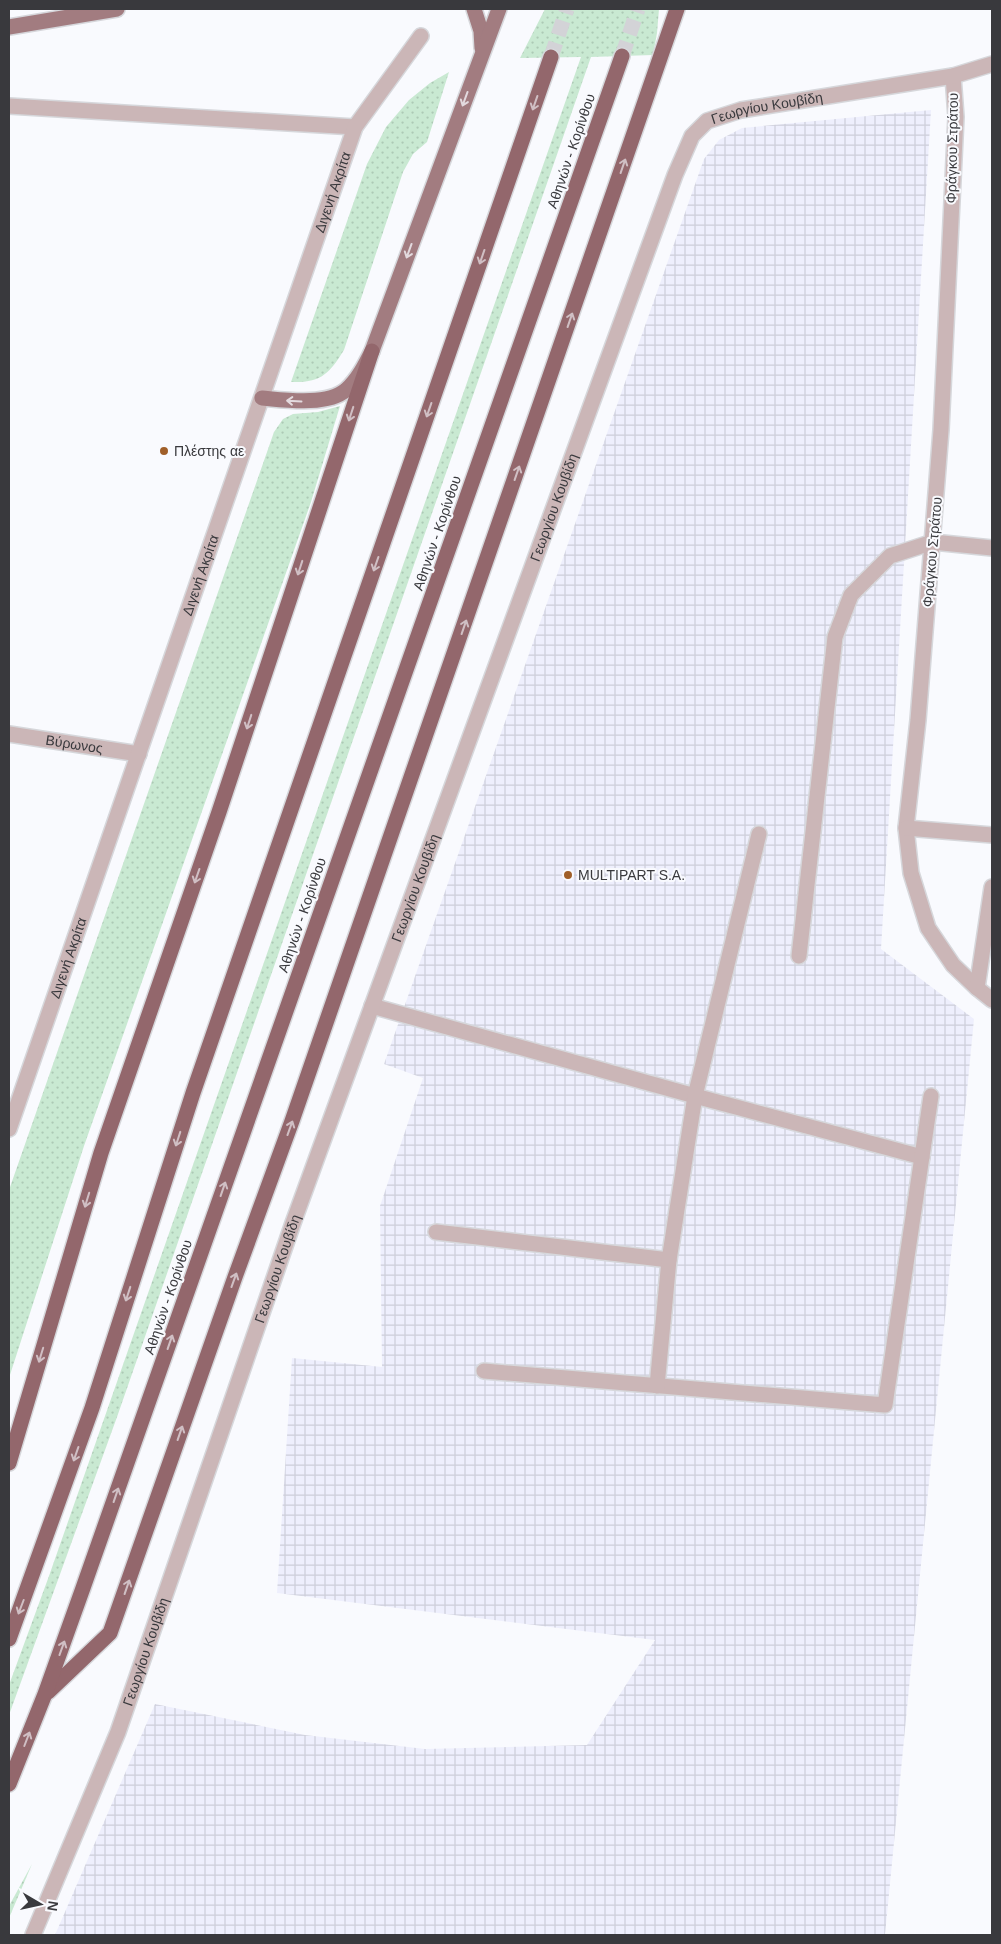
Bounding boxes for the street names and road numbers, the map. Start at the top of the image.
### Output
street label: Γεωργίου Κουβίδη [709,89,824,127]
street label: Αθηνών - Κορίνθου [544,91,598,211]
street label: Φράγκου Στράτου [943,92,961,204]
street label: Διγενή Ακρίτα [311,150,354,235]
street label: Γεωργίου Κουβίδη [527,451,581,564]
street label: Αθηνών - Κορίνθου [410,473,464,593]
street label: Φράγκου Στράτου [919,496,945,608]
street label: Διγενή Ακρίτα [179,533,222,618]
street label: Βύρωνος [45,732,104,756]
street label: Γεωργίου Κουβίδη [388,832,442,944]
street label: Αθηνών - Κορίνθου [275,855,329,975]
street label: Διγενή Ακρίτα [47,915,89,1000]
street label: Γεωργίου Κουβίδη [251,1212,303,1325]
street label: Αθηνών - Κορίνθου [141,1237,195,1357]
street label: Γεωργίου Κουβίδη [120,1595,172,1708]

